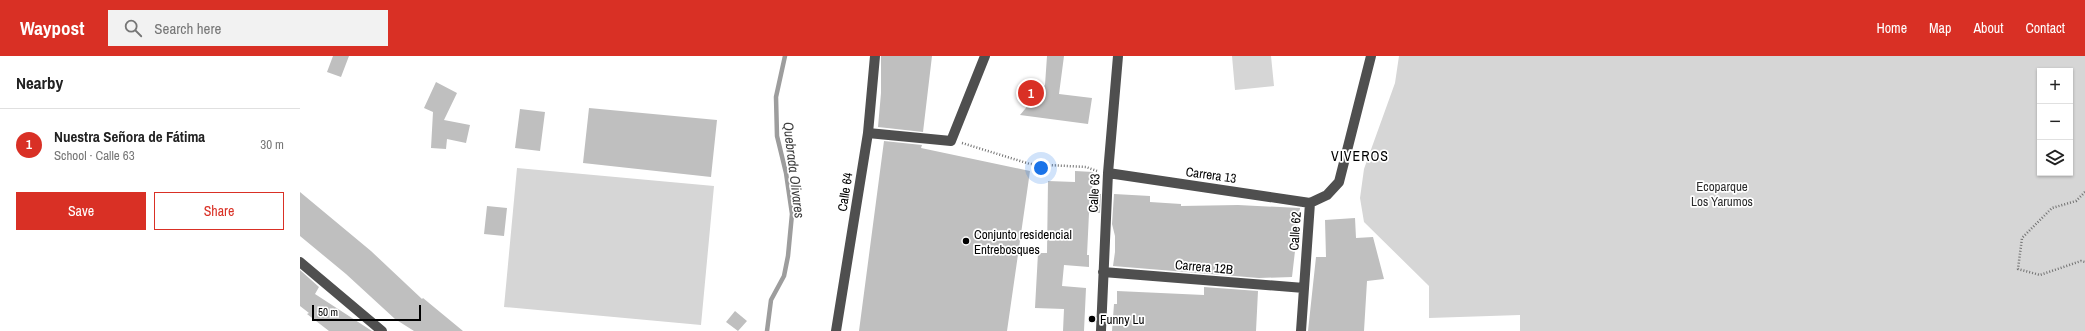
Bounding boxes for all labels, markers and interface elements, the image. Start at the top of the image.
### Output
search box [108,10,388,46]
text: Waypost [20,15,84,41]
icon: search [122,17,144,39]
text: Search here [154,18,221,39]
text: Home [1876,19,1907,37]
text: Map [1929,19,1951,37]
text: About [1973,19,2003,37]
text: Contact [2025,19,2065,37]
map controls [2037,68,2073,176]
button: + [2037,68,2073,104]
text: Nearby [16,71,63,94]
pin: 1 [1018,78,1044,108]
button: − [2037,104,2073,140]
water label: Quebrada Olivares [779,121,809,219]
text: Nuestra Señora de Fátima [54,126,205,147]
text: 1 [26,136,32,153]
text: 30 m [260,136,284,153]
button: layers [2037,140,2073,176]
text: School · Calle 63 [54,147,135,164]
district label: VIVEROS [1331,147,1389,165]
your location [1031,158,1051,178]
street label: Carrera 13 [1185,163,1237,187]
street label: Calle 64 [834,171,856,213]
street label: Calle 63 [1084,173,1104,213]
park label: Ecoparque Los Yarumos [1691,178,1753,210]
button: Save [16,192,146,230]
button: Share [154,192,284,230]
street label: Calle 62 [1285,211,1305,251]
place label: Conjunto residencial Entrebosques [974,226,1072,258]
marker: Conjunto residencial Entrebosques [961,236,971,246]
street label: Carrera 12B [1174,256,1234,278]
scale bar [312,303,421,322]
text: 50 m [318,305,338,319]
place label: Funny Lu [1100,311,1145,328]
marker: Funny Lu [1087,314,1097,324]

